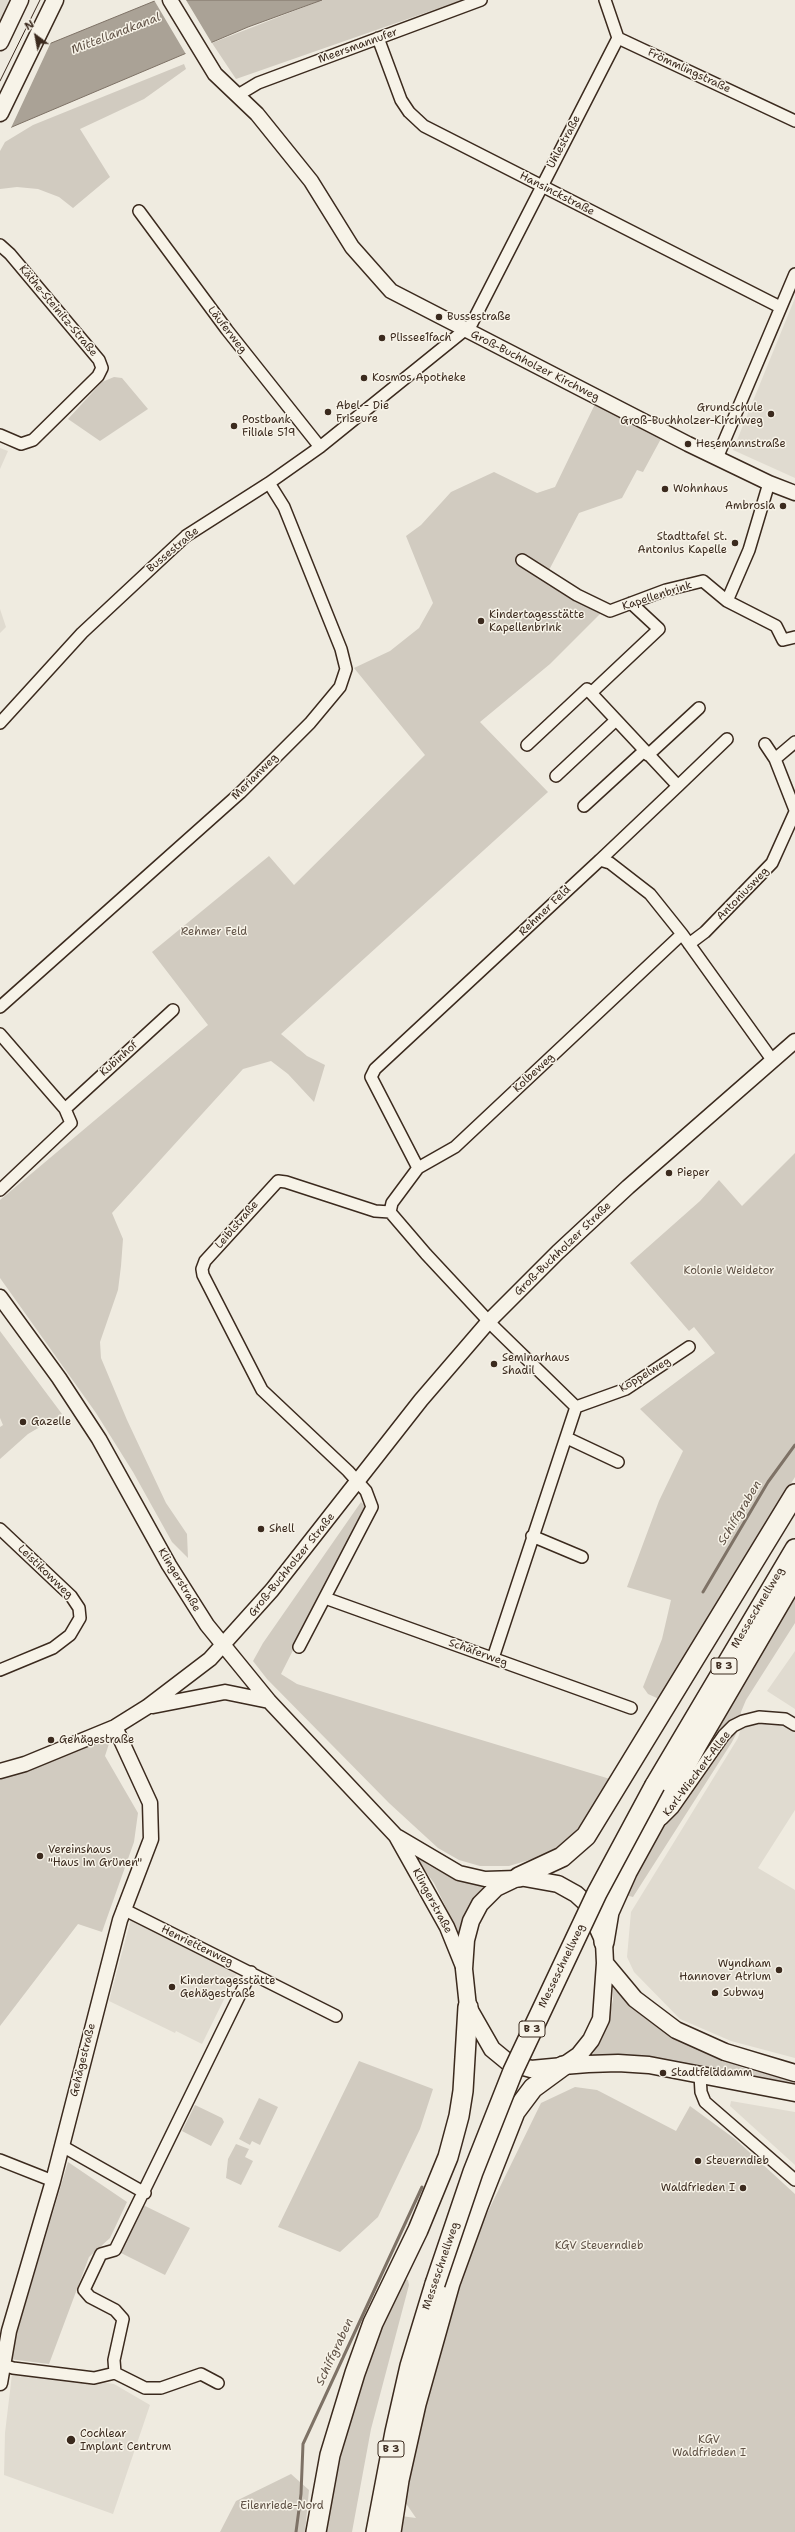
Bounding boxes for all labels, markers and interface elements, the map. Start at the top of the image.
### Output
water label: Mittellandkanal [69,10,163,58]
north arrow [16,16,56,56]
text: N [22,17,37,34]
street label: Meersmannufer [317,26,399,66]
street label: Frömmlingstraße [645,46,733,96]
street label: Uhlestraße [545,113,583,171]
street label: Hansinckstraße [517,169,597,219]
street label: Käthe-Steinitz-Straße [16,263,100,359]
street label: Läuferweg [205,304,249,356]
place label: Bussestraße [447,310,511,324]
marker: Bussestraße [434,312,444,322]
street label: Groß-Buchholzer Kirchweg [468,328,602,404]
place label: Plissee1fach [390,331,451,345]
marker: Plissee1fach [377,333,387,343]
place label: Kosmos Apotheke [372,371,466,385]
marker: Kosmos Apotheke [359,373,369,383]
place label: Abel - Die Friseure [336,399,389,425]
place label: Grundschule Groß-Buchholzer-Kirchweg [620,401,763,427]
marker: Abel - Die Friseure [323,407,333,417]
marker: Grundschule Groß-Buchholzer-Kirchweg [766,409,776,419]
place label: Postbank Filiale 519 [242,413,295,439]
marker: Postbank Filiale 519 [229,421,239,431]
place label: Hesemannstraße [696,437,786,451]
marker: Hesemannstraße [683,439,693,449]
place label: Wohnhaus [673,482,728,496]
marker: Wohnhaus [660,484,670,494]
place label: Ambrosia [725,499,775,513]
marker: Ambrosia [778,501,788,511]
street label: Bussestraße [144,524,202,576]
place label: Stadttafel St. Antonius Kapelle [638,530,727,556]
marker: Stadttafel St. Antonius Kapelle [730,538,740,548]
street label: Kapellenbrink [620,579,694,613]
place label: Kindertagesstätte Kapellenbrink [489,608,584,634]
marker: Kindertagesstätte Kapellenbrink [476,616,486,626]
street label: Merianweg [229,751,281,803]
street label: Antoniusweg [714,865,772,923]
street label: Rehmer Feld [516,883,574,939]
park label: Rehmer Feld [181,925,247,939]
street label: Kubinhof [97,1039,141,1079]
street label: Kolbeweg [511,1051,557,1095]
place label: Pieper [677,1166,710,1180]
marker: Pieper [664,1168,674,1178]
street label: Leiblstraße [213,1198,261,1252]
street label: Groß-Buchholzer Straße [512,1199,614,1299]
park label: Kolonie Weidetor [684,1264,774,1278]
place label: Seminarhaus Shadil [502,1351,570,1377]
street label: Koppelweg [617,1355,673,1395]
marker: Seminarhaus Shadil [489,1359,499,1369]
place label: Gazelle [31,1415,71,1429]
marker: Gazelle [18,1417,28,1427]
water label: Schiffgraben [715,1478,765,1548]
street label: Groß-Buchholzer Straße [246,1511,338,1619]
place label: Shell [269,1522,295,1536]
marker: Shell [256,1524,266,1534]
street label: Leistikowweg [15,1542,75,1602]
street label: Klingerstraße [155,1546,203,1614]
street label: Messeschnellweg [729,1565,787,1651]
street label: Schäferweg [447,1636,509,1670]
road number: B 3 [711,1658,737,1674]
street label: Karl-Wiechert-Allee [661,1729,733,1819]
place label: Gehägestraße [59,1733,134,1747]
marker: Gehägestraße [46,1735,56,1745]
place label: Vereinshaus "Haus im Grünen" [48,1843,142,1869]
marker: Vereinshaus "Haus im Grünen" [35,1851,45,1861]
street label: Klingerstraße [409,1866,455,1936]
street label: Messeschnellweg [536,1922,588,2010]
street label: Henriettenweg [159,1923,235,1969]
place label: Wyndham Hannover Atrium [679,1957,771,1983]
marker: Wyndham Hannover Atrium [774,1965,784,1975]
place label: Kindertagesstätte Gehägestraße [180,1974,275,2000]
marker: Kindertagesstätte Gehägestraße [167,1982,177,1992]
place label: Subway [723,1986,764,2000]
marker: Subway [710,1988,720,1998]
road number: B 3 [519,2021,545,2037]
street label: Gehägestraße [67,2022,99,2098]
place label: Stadtfelddamm [671,2066,752,2080]
marker: Stadtfelddamm [658,2068,668,2078]
place label: Steuerndieb [706,2154,769,2168]
marker: Steuerndieb [693,2156,703,2166]
place label: Waldfrieden I [661,2181,735,2195]
marker: Waldfrieden I [738,2183,748,2193]
street label: Messeschnellweg [420,2220,462,2312]
park label: KGV Steuerndieb [555,2239,643,2253]
water label: Schiffgraben [313,2316,357,2388]
place label: Cochlear Implant Centrum [80,2427,171,2453]
park label: KGV Waldfrieden I [672,2433,746,2459]
marker: Cochlear Implant Centrum [65,2434,77,2446]
road number: B 3 [378,2441,404,2457]
park label: Eilenriede-Nord [240,2499,324,2513]

